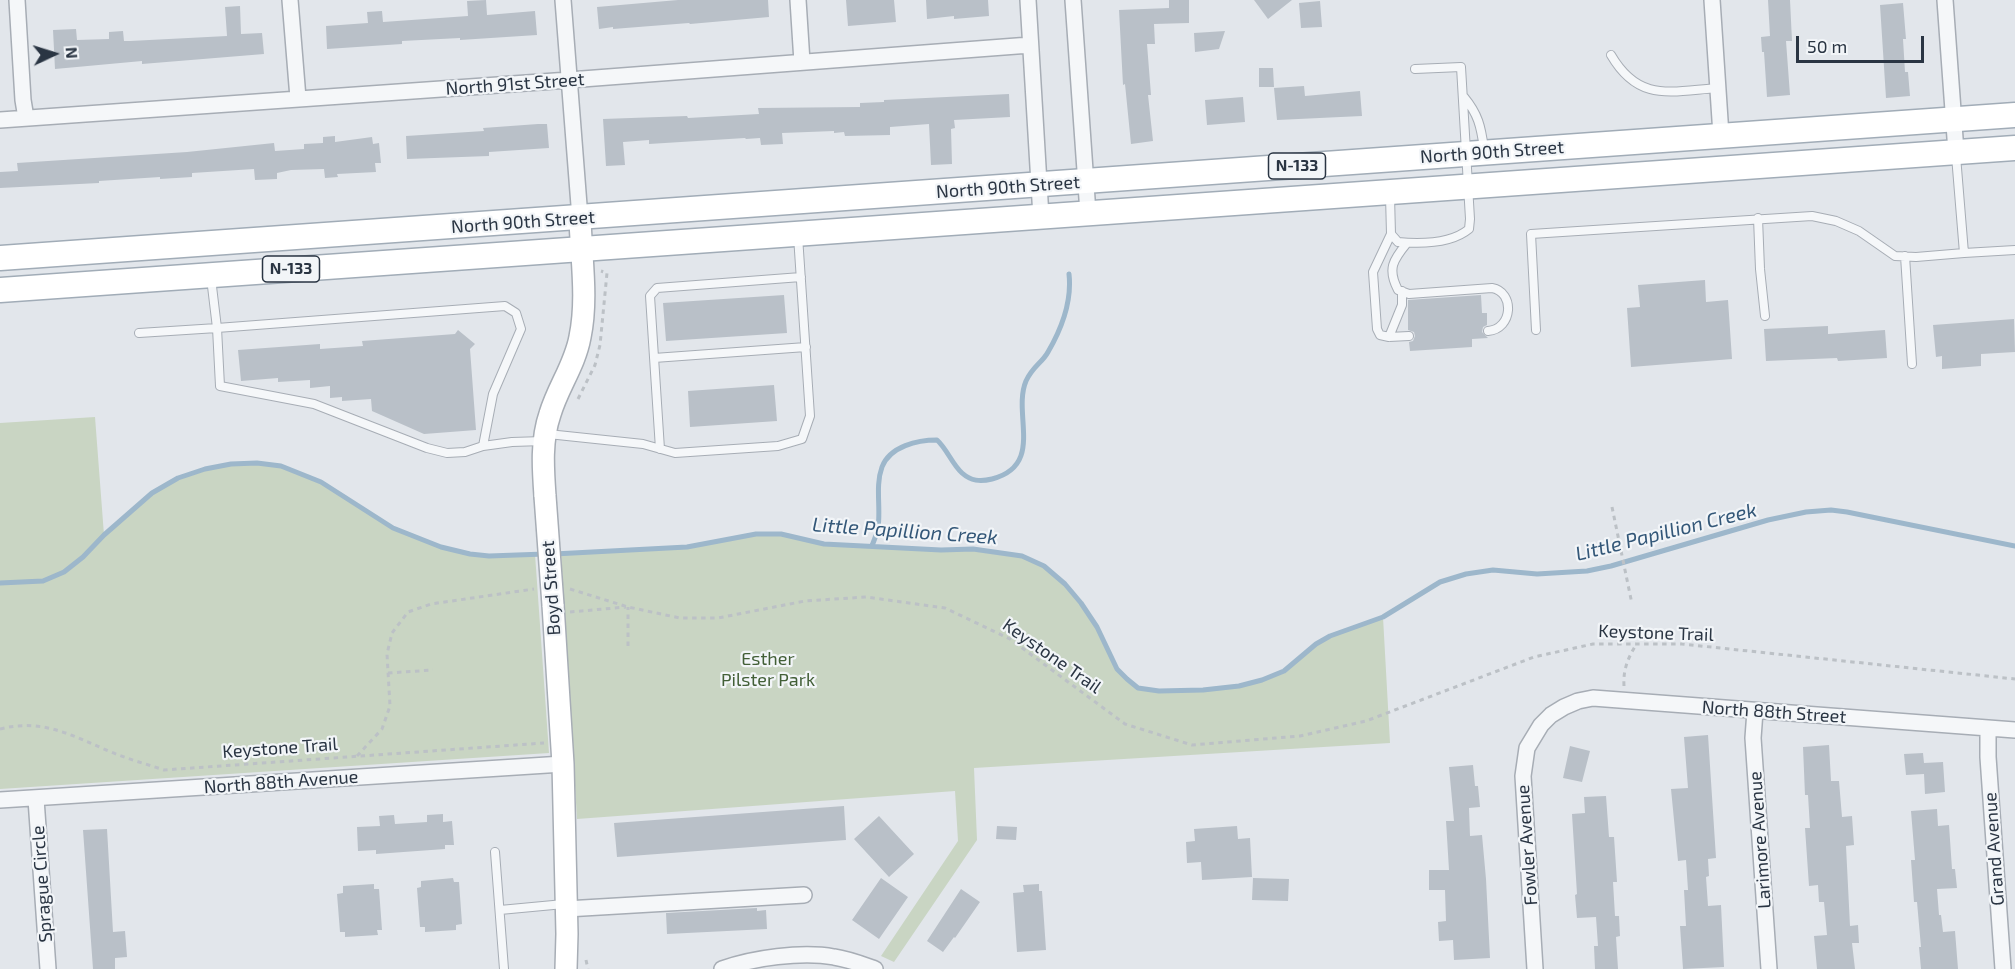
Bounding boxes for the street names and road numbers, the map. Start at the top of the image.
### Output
street label: North 91st Street [445,68,585,100]
street label: North 90th Street [1419,136,1565,168]
road number: N-133 [1268,153,1326,179]
street label: North 90th Street [935,171,1081,203]
street label: North 90th Street [450,206,596,238]
road number: N-133 [262,256,320,282]
street label: Boyd Street [537,540,565,636]
street label: Keystone Trail [998,614,1106,698]
street label: Keystone Trail [1598,620,1714,646]
street label: North 88th Street [1701,696,1847,728]
street label: Keystone Trail [222,733,338,763]
street label: North 88th Avenue [203,766,359,798]
street label: Larimore Avenue [1744,771,1776,909]
street label: Fowler Avenue [1512,784,1542,906]
street label: Grand Avenue [1979,792,2009,906]
street label: Sprague Circle [27,825,57,943]

